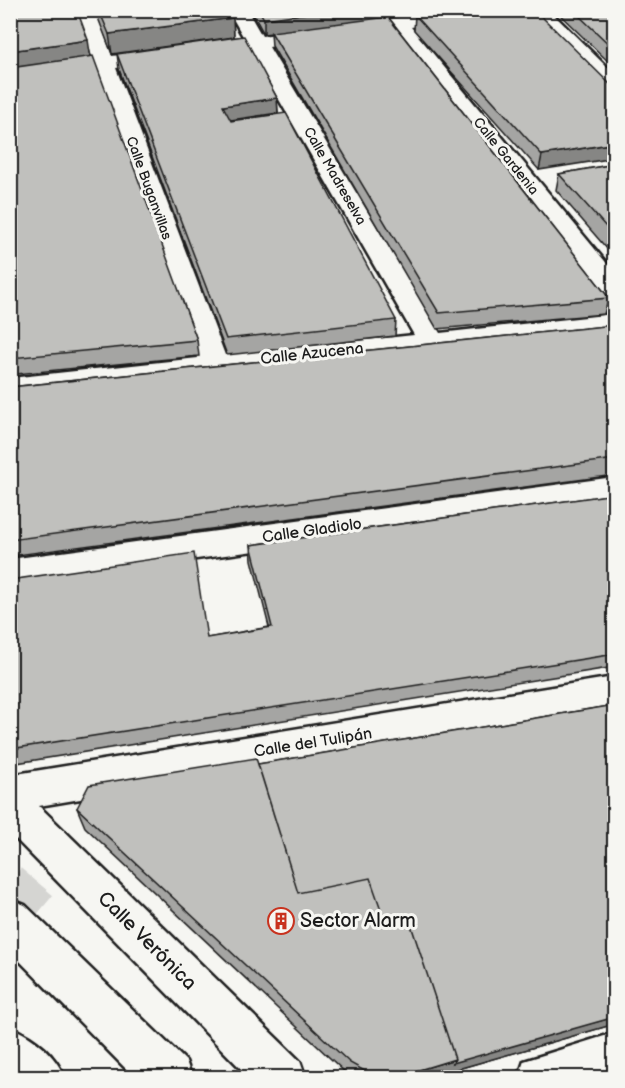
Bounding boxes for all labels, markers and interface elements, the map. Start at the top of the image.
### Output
street label: Calle Gardenia [470,114,542,198]
street label: Calle Madreselva [300,124,370,228]
street label: Calle Buganvillas [122,134,176,242]
street label: Calle Azucena [259,339,365,369]
street label: Calle Gladiolo [261,515,363,547]
street label: Calle del Tulipán [253,724,373,762]
street label: Calle Verónica [93,887,201,995]
building icon: Sector Alarm [266,906,296,936]
place label: Sector Alarm [300,909,416,933]

